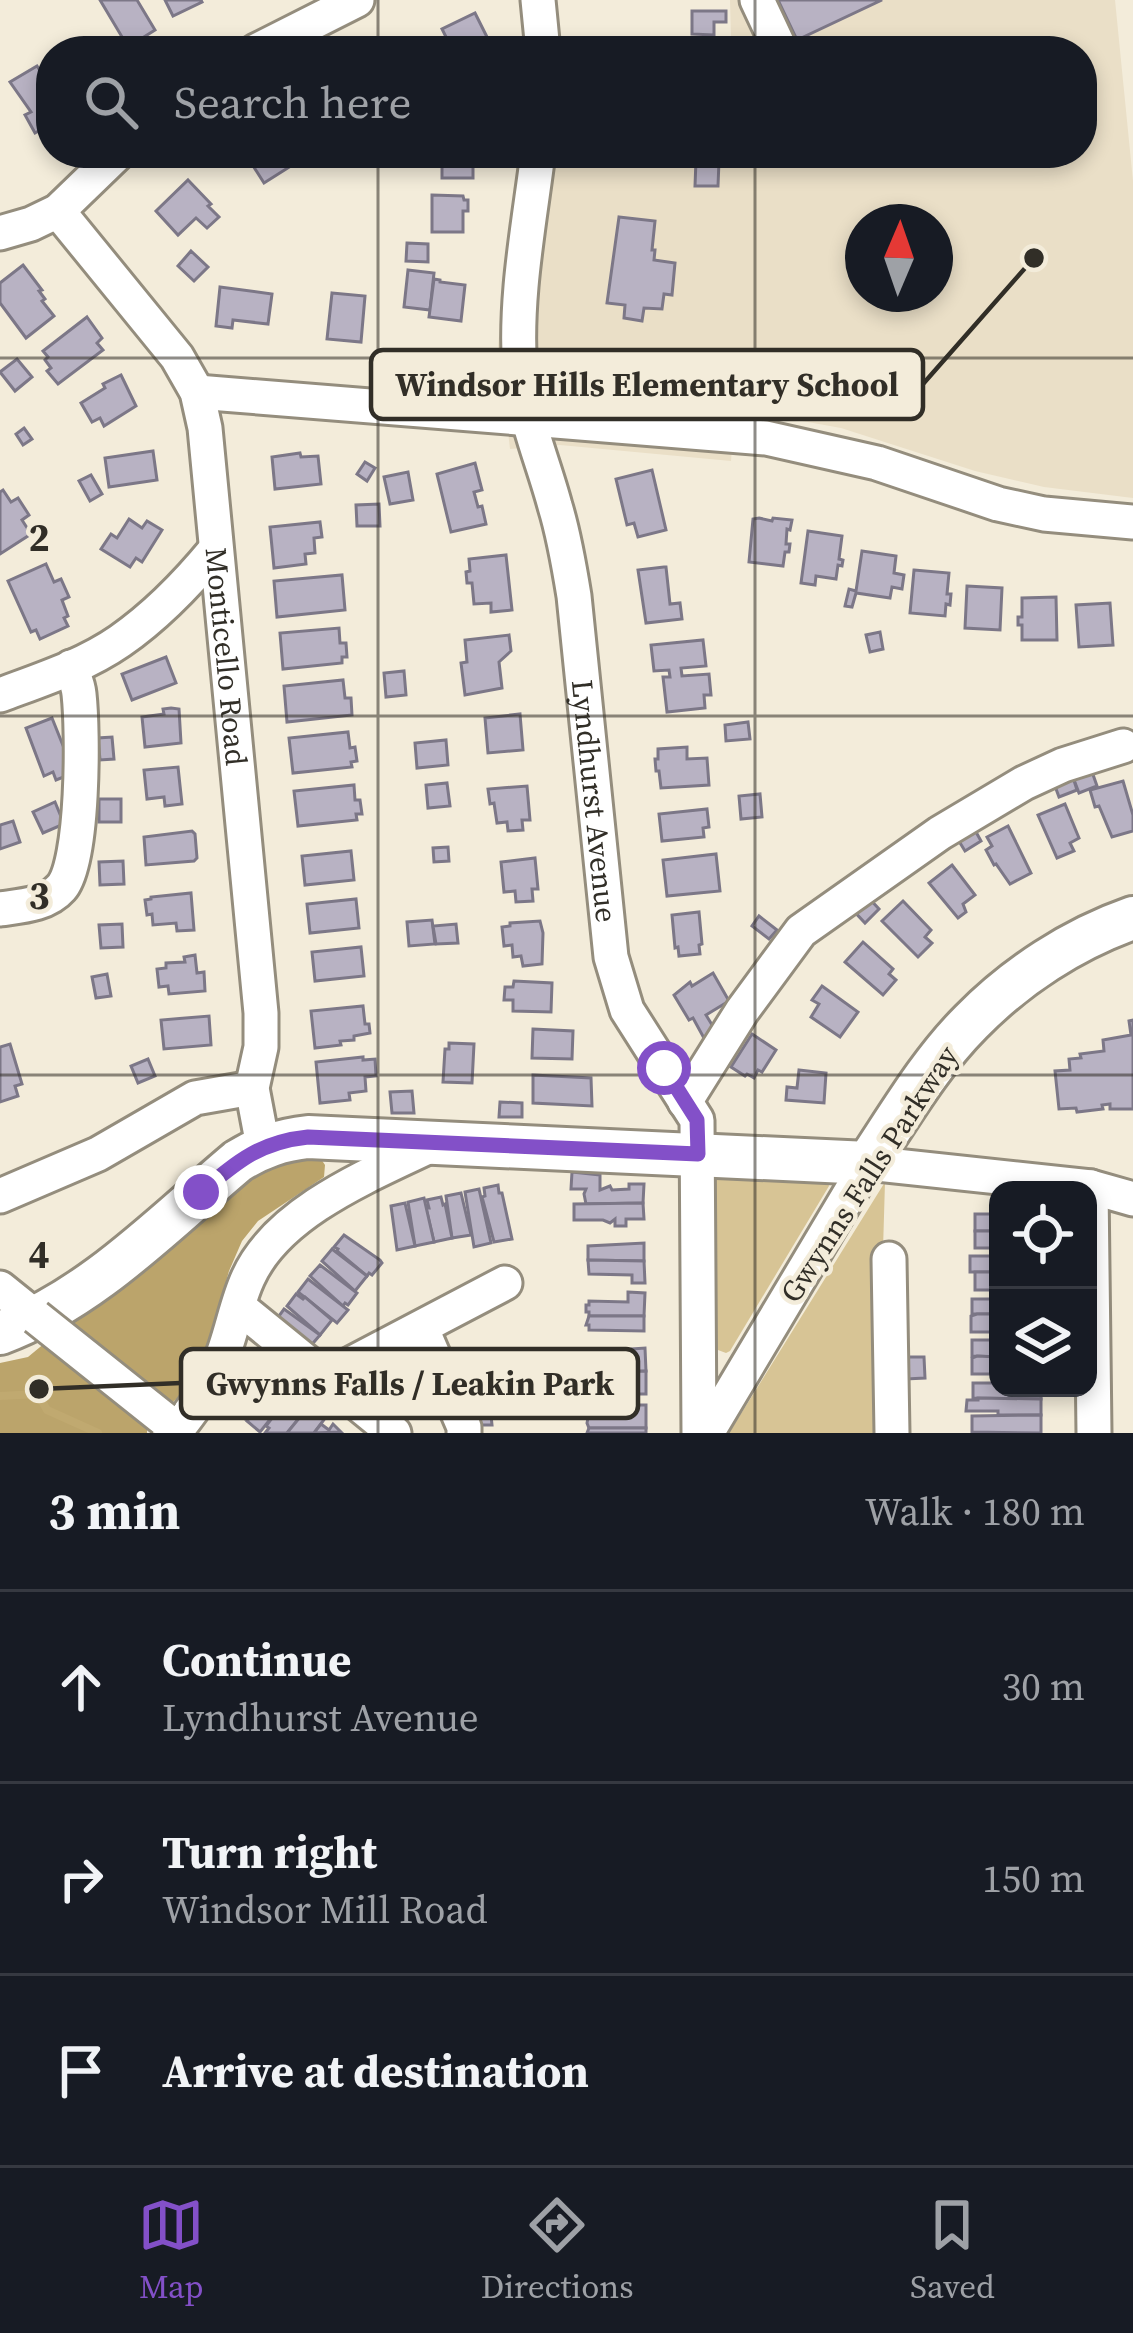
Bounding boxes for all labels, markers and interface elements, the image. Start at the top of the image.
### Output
search box [36,36,1097,168]
icon: search [78,69,144,135]
text: Search here [174,71,411,133]
north arrow [845,204,953,312]
callout: Windsor Hills Elementary School [371,350,923,419]
text: Windsor Hills Elementary School [395,362,899,407]
text: 2 [28,511,50,564]
street label: Monticello Road [196,546,258,767]
street label: Lyndhurst Avenue [562,678,628,924]
text: 3 [28,869,50,922]
street label: Gwynns Falls Parkway [770,1037,968,1311]
route start [637,1041,691,1095]
route end [174,1165,228,1219]
map controls [989,1181,1097,1397]
button: locate [989,1181,1097,1289]
text: 4 [28,1228,50,1281]
button: layers [989,1289,1097,1397]
callout: Gwynns Falls / Leakin Park [181,1349,638,1418]
text: Gwynns Falls / Leakin Park [206,1361,615,1406]
text: 3 min [48,1476,180,1546]
text: Walk · 180 m [865,1485,1085,1538]
text: Continue [162,1629,351,1691]
icon: ahead [48,1654,114,1720]
text: 30 m [1002,1660,1085,1713]
text: Lyndhurst Avenue [162,1691,479,1744]
text: Turn right [162,1821,377,1883]
icon: right [48,1846,114,1912]
text: 150 m [982,1852,1085,1905]
text: Windsor Mill Road [162,1883,488,1936]
icon: arrive [48,2038,114,2104]
text: Arrive at destination [162,2040,589,2102]
tab: Map [138,2192,204,2309]
tab: Directions [481,2192,634,2309]
tab: Saved [910,2192,995,2309]

